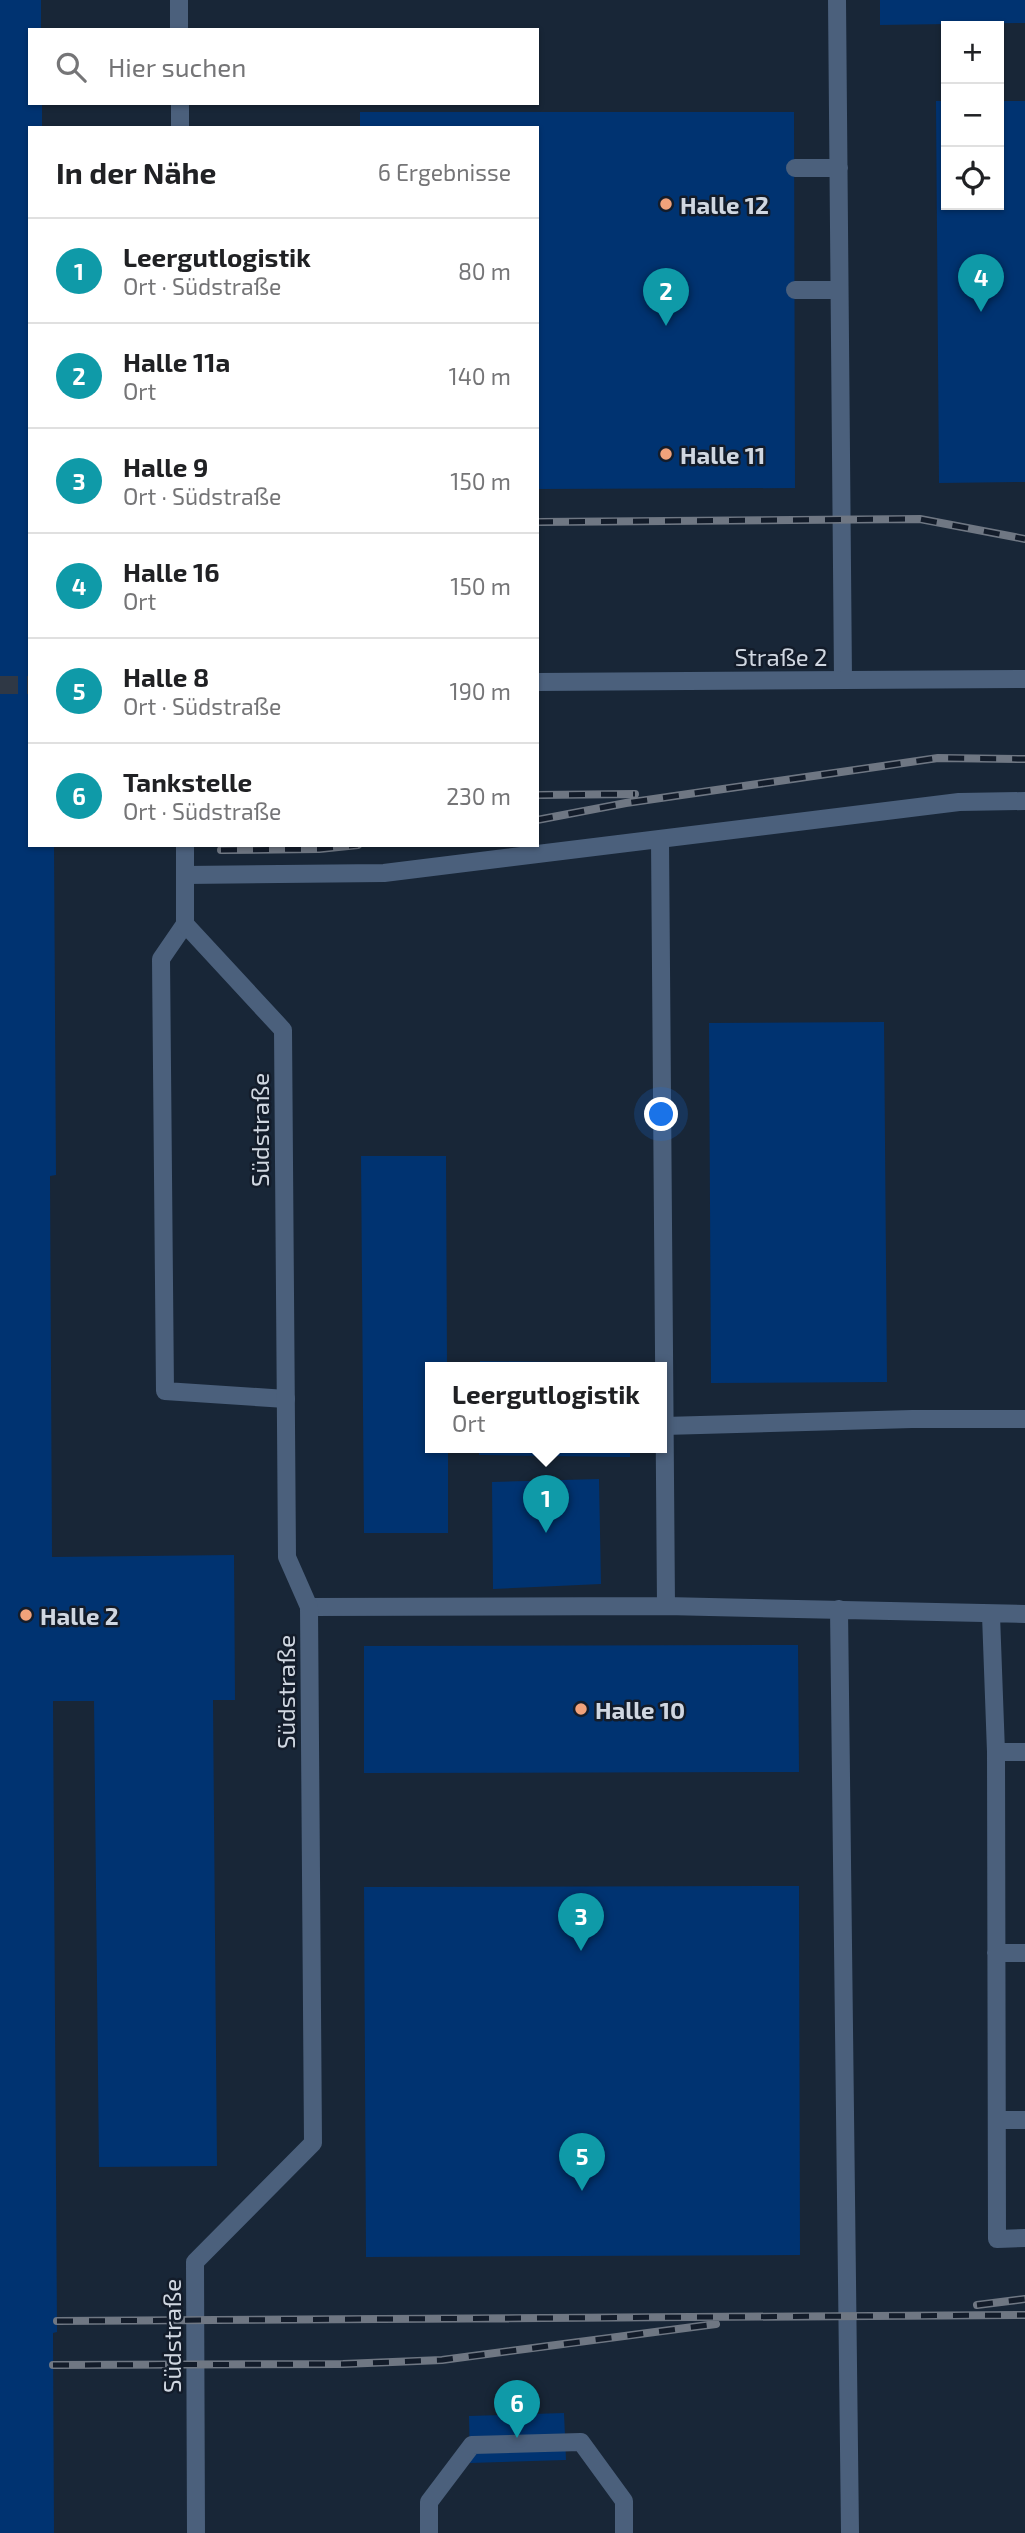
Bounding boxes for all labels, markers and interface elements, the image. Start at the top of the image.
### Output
map controls [941,21,1004,210]
button: + [941,21,1004,84]
search box [28,28,539,105]
icon: search [52,48,90,86]
text: Hier suchen [108,51,246,82]
button: − [941,84,1004,147]
button: locate [941,147,1004,210]
text: In der Nähe [56,154,217,190]
text: 6 Ergebnisse [378,158,511,186]
place label: Halle 12 [680,190,769,219]
marker: Halle 12 [658,196,674,212]
text: Leergutlogistik [123,241,311,272]
pin: 4 [958,254,1004,312]
text: 1 [74,257,84,285]
text: 80 m [458,257,511,285]
pin: 2 [643,268,689,326]
text: Ort · Südstraße [123,272,281,300]
text: Halle 11a [123,346,230,377]
text: 2 [72,362,86,390]
text: 140 m [449,362,511,390]
text: Ort [123,377,156,405]
place label: Halle 11 [680,440,765,469]
marker: Halle 11 [658,446,674,462]
text: Halle 9 [123,451,208,482]
text: 3 [72,467,86,495]
text: 150 m [450,467,511,495]
text: Ort · Südstraße [123,482,281,510]
text: Halle 16 [123,556,220,587]
text: 4 [72,572,86,600]
text: 150 m [450,572,511,600]
text: Ort [123,587,156,615]
street label: Straße 2 [734,642,828,671]
text: Halle 8 [123,661,209,692]
text: 5 [73,677,85,705]
text: 190 m [450,677,511,705]
text: Ort · Südstraße [123,692,281,720]
text: Tankstelle [123,766,252,797]
text: 6 [72,782,86,810]
text: 230 m [446,782,511,810]
text: Ort · Südstraße [123,797,281,825]
street label: Südstraße [245,1073,274,1187]
your location [644,1097,678,1131]
popup [425,1362,667,1453]
text: Leergutlogistik [452,1378,640,1409]
text: Ort [452,1409,485,1437]
pin: 1 [523,1475,569,1533]
place label: Halle 2 [40,1601,119,1630]
marker: Halle 2 [18,1607,34,1623]
street label: Südstraße [271,1635,300,1749]
place label: Halle 10 [595,1695,685,1724]
marker: Halle 10 [573,1701,589,1717]
pin: 3 [558,1893,604,1951]
pin: 5 [559,2133,605,2191]
street label: Südstraße [157,2279,186,2393]
pin: 6 [494,2380,540,2438]

